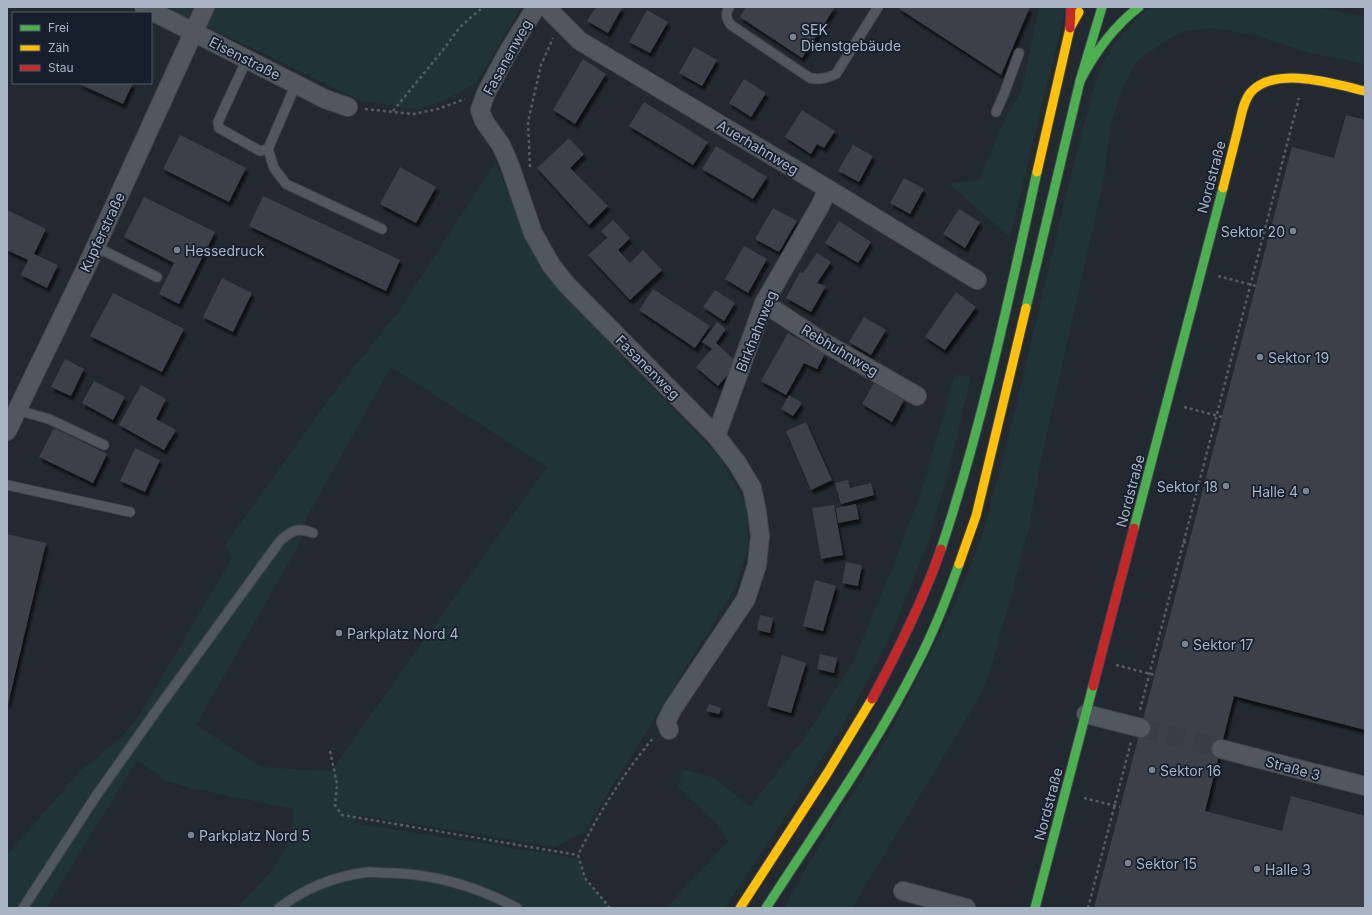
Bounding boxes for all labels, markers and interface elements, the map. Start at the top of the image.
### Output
legend [12,12,152,84]
street label: Fasanenweg [479,16,535,98]
text: Frei [48,20,69,35]
place label: SEK Dienstgebäude [801,21,901,54]
marker: SEK Dienstgebäude [788,32,798,42]
street label: Eisenstraße [207,33,283,83]
text: Zäh [48,40,69,55]
text: Stau [48,60,74,75]
street label: Auerhahnweg [714,116,802,178]
street label: Nordstraße [1193,139,1229,215]
street label: Kupferstraße [76,189,128,275]
place label: Sektor 20 [1221,223,1285,240]
marker: Sektor 20 [1288,226,1298,236]
place label: Hessedruck [185,242,265,259]
marker: Hessedruck [172,245,182,255]
street label: Birkhahnweg [732,288,780,374]
street label: Rebhuhnweg [799,320,881,380]
street label: Fasanenweg [612,331,684,403]
place label: Sektor 19 [1268,349,1329,366]
marker: Sektor 19 [1255,352,1265,362]
street label: Nordstraße [1112,453,1148,529]
place label: Sektor 18 [1157,478,1218,495]
marker: Sektor 18 [1221,481,1231,491]
place label: Halle 4 [1252,483,1298,500]
marker: Halle 4 [1301,486,1311,496]
place label: Parkplatz Nord 4 [347,625,459,642]
marker: Parkplatz Nord 4 [334,628,344,638]
place label: Sektor 17 [1193,636,1254,653]
marker: Sektor 17 [1180,639,1190,649]
street label: Straße 3 [1264,753,1322,783]
place label: Sektor 16 [1160,762,1221,779]
marker: Sektor 16 [1147,765,1157,775]
street label: Nordstraße [1030,766,1066,842]
place label: Parkplatz Nord 5 [199,827,310,844]
marker: Parkplatz Nord 5 [186,830,196,840]
place label: Sektor 15 [1136,855,1197,872]
marker: Sektor 15 [1123,858,1133,868]
place label: Halle 3 [1265,861,1311,878]
marker: Halle 3 [1252,864,1262,874]

